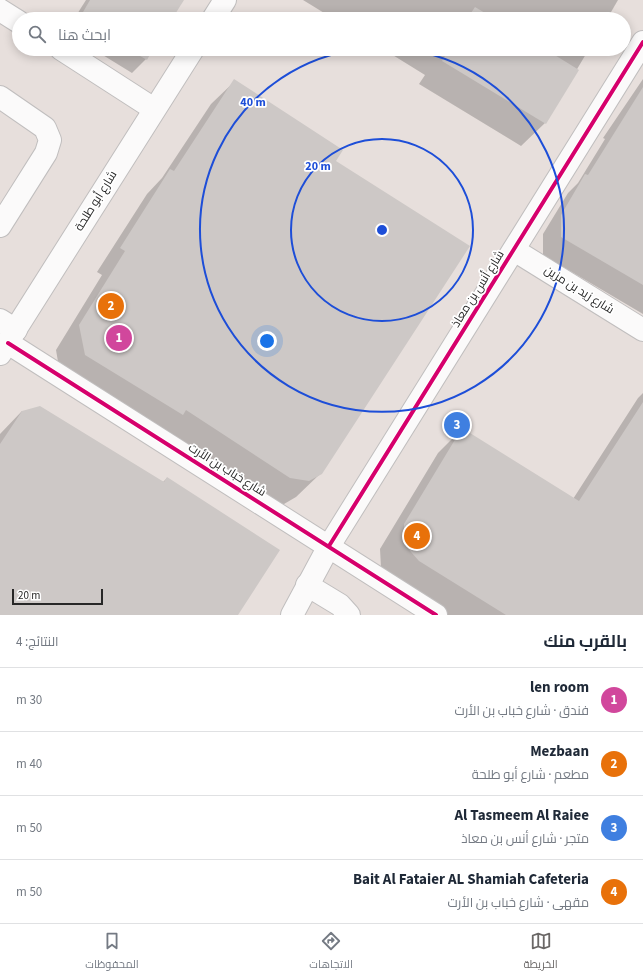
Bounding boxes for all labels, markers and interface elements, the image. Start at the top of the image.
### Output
search box [12,12,631,56]
icon: search [26,23,48,45]
text: ابحث هنا [58,25,111,46]
text: 40 m [240,94,266,111]
text: 20 m [305,158,331,175]
street label: شارع أبو طلحة [71,168,121,234]
centre of rings [375,223,389,237]
street label: شارع أنس بن معاذ [447,247,509,331]
street label: شارع زيد بن مزين [541,262,617,318]
pin: 2 [98,291,124,321]
pin: 1 [106,323,132,353]
your location [257,331,277,351]
pin: 3 [444,410,470,440]
street label: شارع خباب بن الأرت [185,439,269,501]
pin: 4 [404,521,430,551]
scale bar [12,587,103,606]
text: 20 m [18,588,40,603]
text: بالقرب منك [543,630,627,654]
text: النتائج: 4 [16,633,59,651]
text: len room [530,677,589,698]
text: 30 m [16,691,42,709]
text: 1 [611,691,617,709]
text: فندق · شارع خباب بن الأرت [454,702,589,720]
text: Mezbaan [530,741,589,762]
text: 40 m [16,755,42,773]
text: 2 [611,755,617,773]
text: مطعم · شارع أبو طلحة [472,766,589,784]
text: Al Tasmeem Al Raiee [454,805,589,826]
text: 50 m [16,819,42,837]
text: 3 [611,819,617,837]
text: متجر · شارع أنس بن معاذ [461,830,589,848]
text: Bait Al Fataier AL Shamiah Cafeteria [353,869,589,890]
text: 50 m [16,883,42,901]
text: 4 [611,883,617,901]
text: مقهى · شارع خباب بن الأرت [448,894,589,912]
tab: المحفوظات [85,930,139,974]
tab: الاتجاهات [309,930,353,974]
tab: الخريطة [523,930,558,974]

